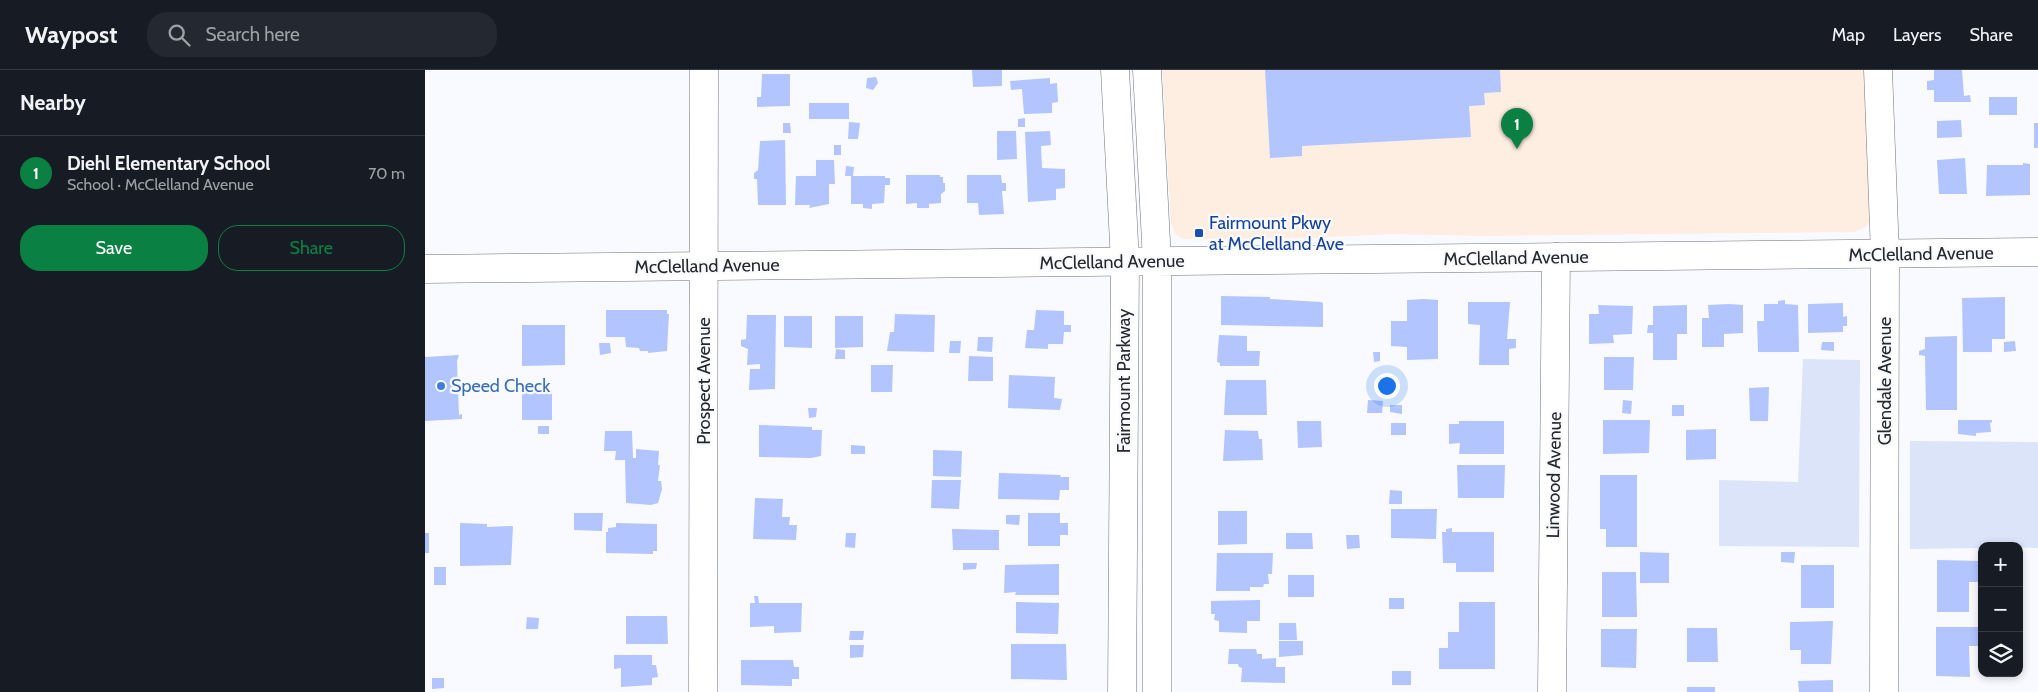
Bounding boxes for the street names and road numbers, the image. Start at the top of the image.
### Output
street label: McClelland Avenue [1848,242,1994,266]
street label: McClelland Avenue [1443,246,1589,270]
street label: McClelland Avenue [1039,250,1185,274]
street label: McClelland Avenue [634,254,780,278]
street label: Fairmount Parkway [1113,309,1135,453]
street label: Prospect Avenue [693,317,715,445]
street label: Glendale Avenue [1874,317,1896,445]
street label: Linwood Avenue [1542,411,1566,539]

